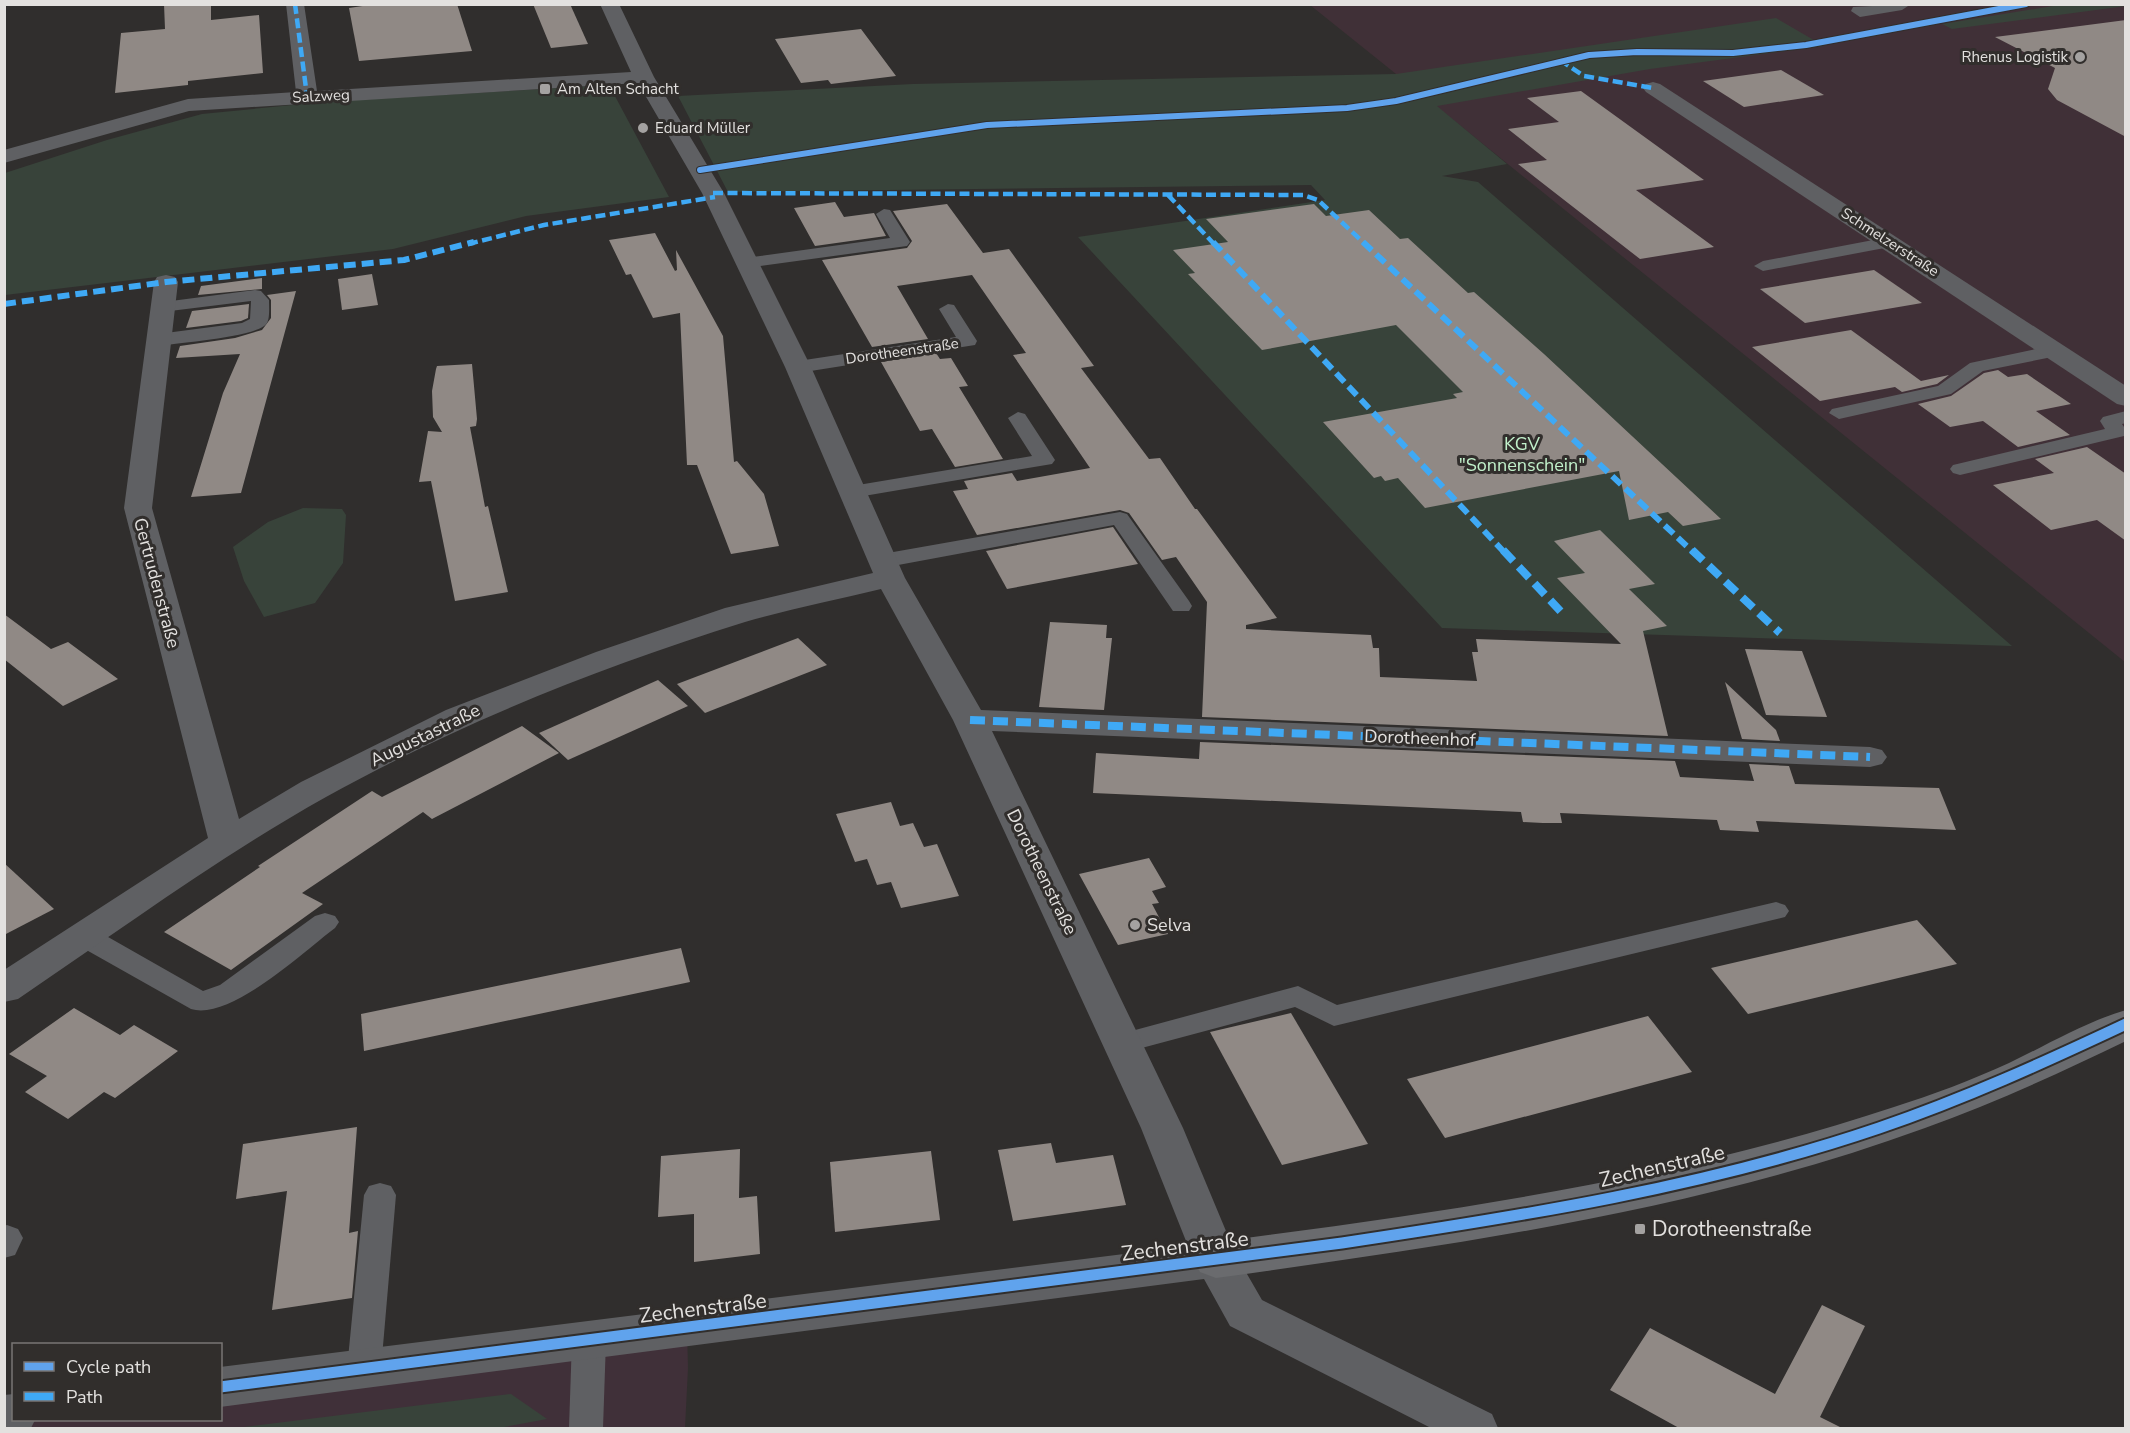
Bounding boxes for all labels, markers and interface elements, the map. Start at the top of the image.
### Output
place label: Rhenus Logistik [1961,47,2068,67]
marker: Rhenus Logistik [2073,50,2087,64]
place label: Am Alten Schacht [557,79,680,99]
marker: Am Alten Schacht [538,82,552,96]
street label: Salzweg [292,85,350,107]
place label: Eduard Müller [655,118,751,138]
marker: Eduard Müller [636,121,650,135]
street label: Schmelzerstraße [1837,203,1943,281]
street label: Dorotheenstraße [844,333,960,369]
park label: KGV "Sonnenschein" [1459,432,1585,477]
street label: Gertrudenstraße [128,515,186,651]
street label: Augustastraße [366,698,484,772]
street label: Dorotheenhof [1364,724,1477,752]
street label: Dorotheenstraße [1001,805,1083,939]
place label: Selva [1147,913,1191,937]
marker: Selva [1128,918,1142,932]
street label: Zechenstraße [1597,1138,1727,1194]
place label: Dorotheenstraße [1652,1215,1812,1243]
marker: Dorotheenstraße [1633,1222,1647,1236]
street label: Zechenstraße [1120,1224,1250,1268]
street label: Zechenstraße [638,1286,768,1330]
legend [12,1343,222,1421]
text: Cycle path [66,1355,151,1379]
text: Path [66,1385,103,1409]

